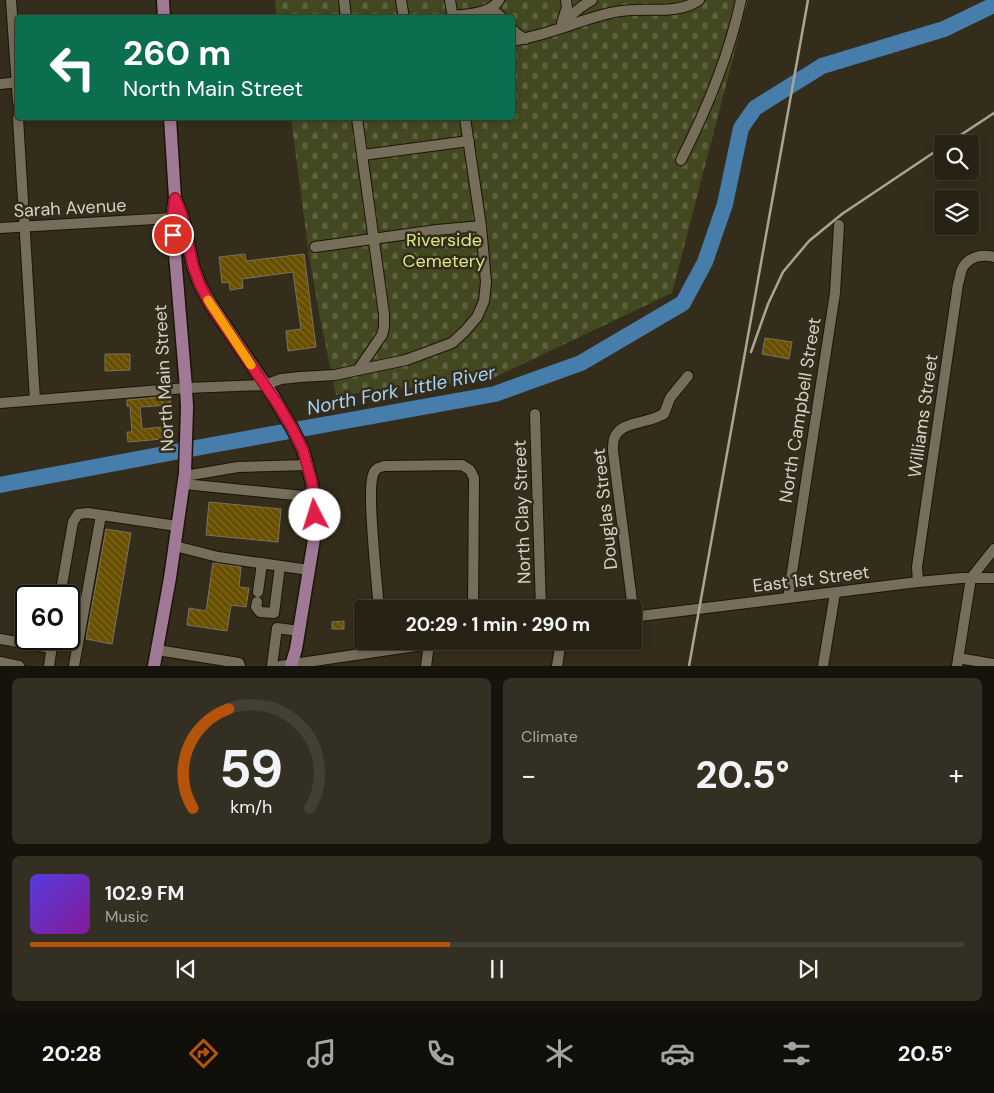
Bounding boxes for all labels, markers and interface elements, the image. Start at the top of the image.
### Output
text: 260 m [123,30,231,76]
icon: left [40,35,105,100]
text: North Main Street [123,74,303,103]
map controls [934,135,979,235]
button: search [934,135,979,180]
button: layers [934,190,979,235]
street label: Sarah Avenue [13,193,127,223]
pin [152,214,194,256]
icon: arrive [159,221,187,249]
park label: Riverside Cemetery [403,228,485,273]
street label: North Main Street [148,304,180,452]
street label: North Campbell Street [773,316,827,504]
street label: Williams Street [902,353,944,479]
water label: North Fork Little River [305,359,498,421]
street label: North Clay Street [507,440,537,584]
street label: Douglas Street [587,447,623,571]
position arrow [288,488,340,540]
street label: East 1st Street [751,560,871,598]
speed limit sign: 60 [15,585,80,650]
text: 20:29 · 1 min · 290 m [406,612,590,637]
text: Climate [521,726,578,747]
text: 59 [219,735,284,803]
text: 20.5° [695,750,790,800]
text: − [521,757,536,794]
text: + [949,757,964,794]
text: km/h [230,795,273,819]
text: 102.9 FM [105,881,184,906]
text: Music [105,906,149,927]
icon: previous [172,955,200,983]
icon: pause [483,955,511,983]
icon: next [794,955,822,983]
icon: directions [186,1036,221,1071]
icon: music [304,1036,339,1071]
icon: phone [423,1036,458,1071]
icon: climate [542,1036,577,1071]
icon: car [660,1036,695,1071]
icon: filters [779,1036,814,1071]
text: 20:28 [42,1039,102,1068]
text: 20.5° [898,1039,952,1068]

